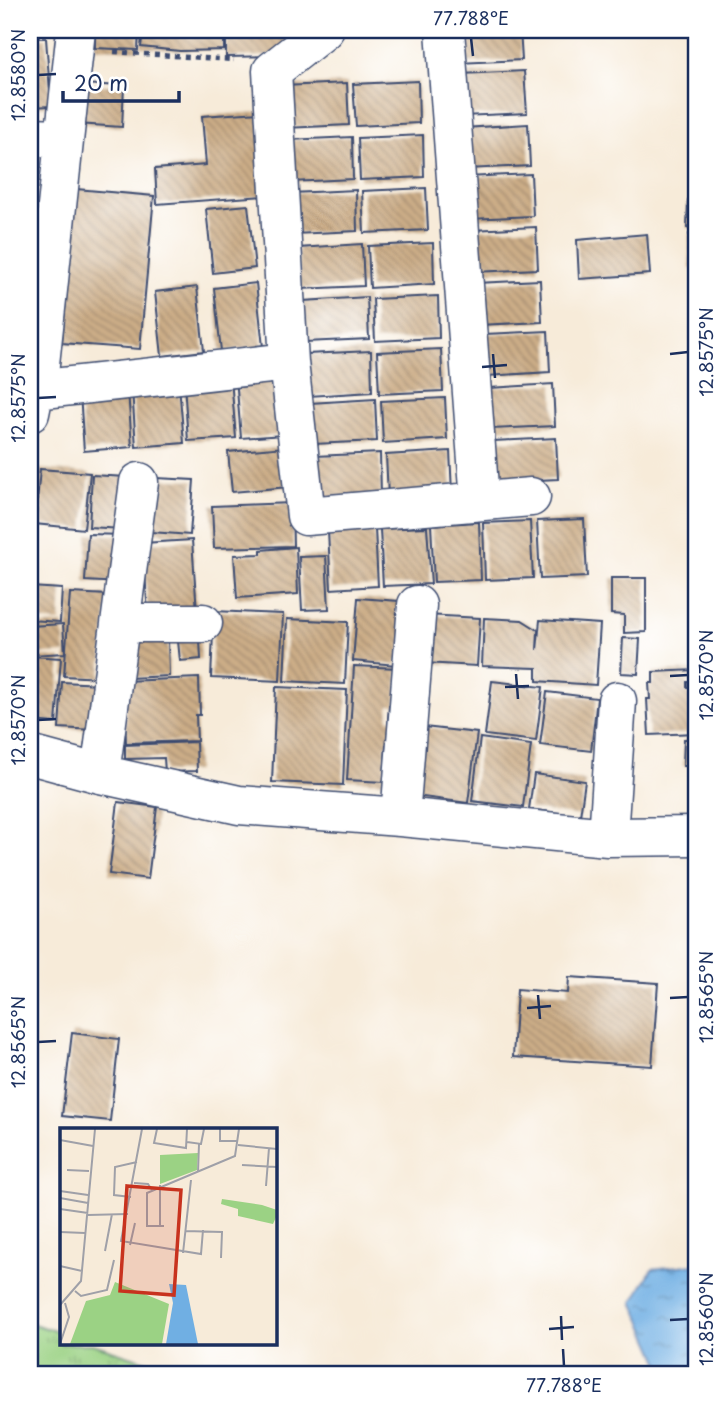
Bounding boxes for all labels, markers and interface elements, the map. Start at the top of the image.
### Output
text: 77.788°E [433,4,509,31]
text: 12.8580°N [4,29,31,121]
scale bar [63,60,178,104]
text: 20 m [74,66,128,98]
text: 12.8575°N [692,307,719,397]
text: 12.8575°N [4,353,31,443]
text: 12.8570°N [692,629,719,721]
text: 12.8570°N [4,674,31,766]
text: 12.8565°N [692,951,719,1043]
text: 12.8565°N [4,996,31,1088]
inset map [60,1128,276,1346]
text: 12.8560°N [692,1272,719,1366]
text: 77.788°E [526,1371,602,1398]

